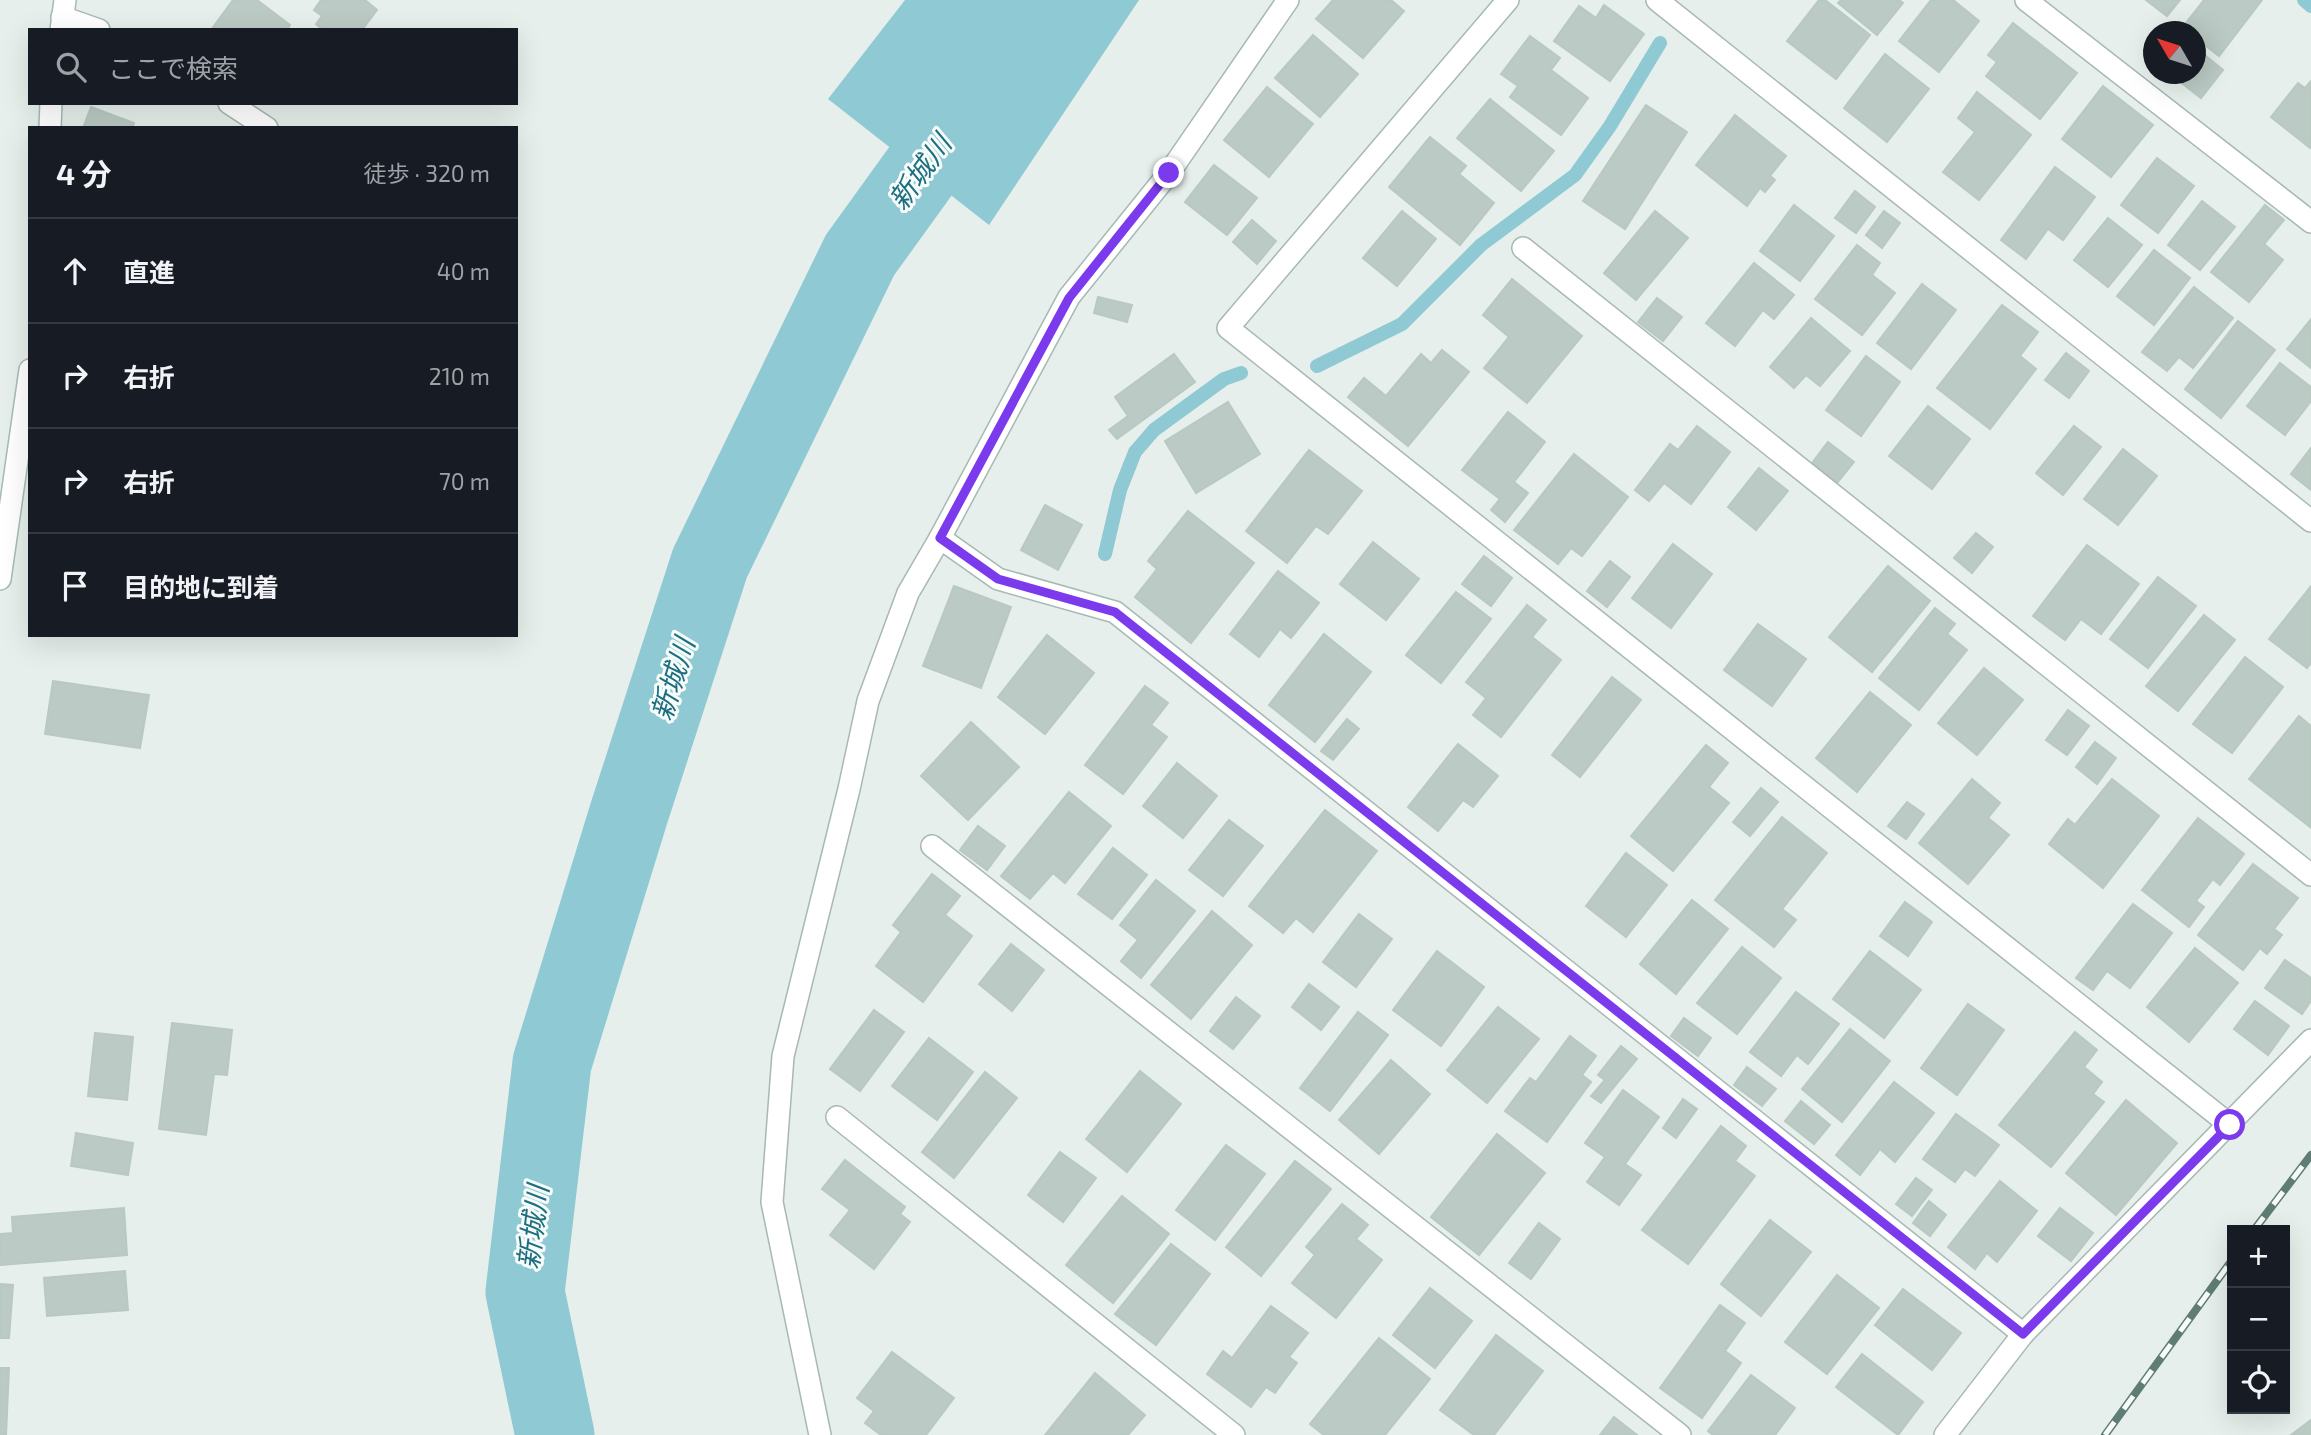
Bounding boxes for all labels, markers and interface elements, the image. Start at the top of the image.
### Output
north arrow [2143,21,2206,84]
search box [28,28,518,105]
icon: search [52,48,90,86]
text: ここで検索 [108,52,238,83]
water label: 新城川 [881,125,959,215]
text: 4 分 [56,155,112,191]
route end [1153,157,1184,188]
text: 徒歩 · 320 m [363,159,490,187]
icon: ahead [56,252,94,290]
text: 直進 [123,256,175,287]
text: 40 m [437,257,490,285]
icon: right [56,357,94,395]
text: 右折 [123,361,175,392]
text: 210 m [429,362,490,390]
icon: right [56,462,94,500]
text: 右折 [123,466,175,497]
text: 70 m [439,467,490,495]
icon: arrive [56,567,94,605]
text: 目的地に到着 [123,571,279,602]
water label: 新城川 [644,631,701,724]
route start [2214,1109,2245,1140]
water label: 新城川 [510,1180,554,1271]
map controls [2227,1225,2290,1414]
button: + [2227,1225,2290,1288]
button: − [2227,1288,2290,1351]
button: locate [2227,1351,2290,1414]

